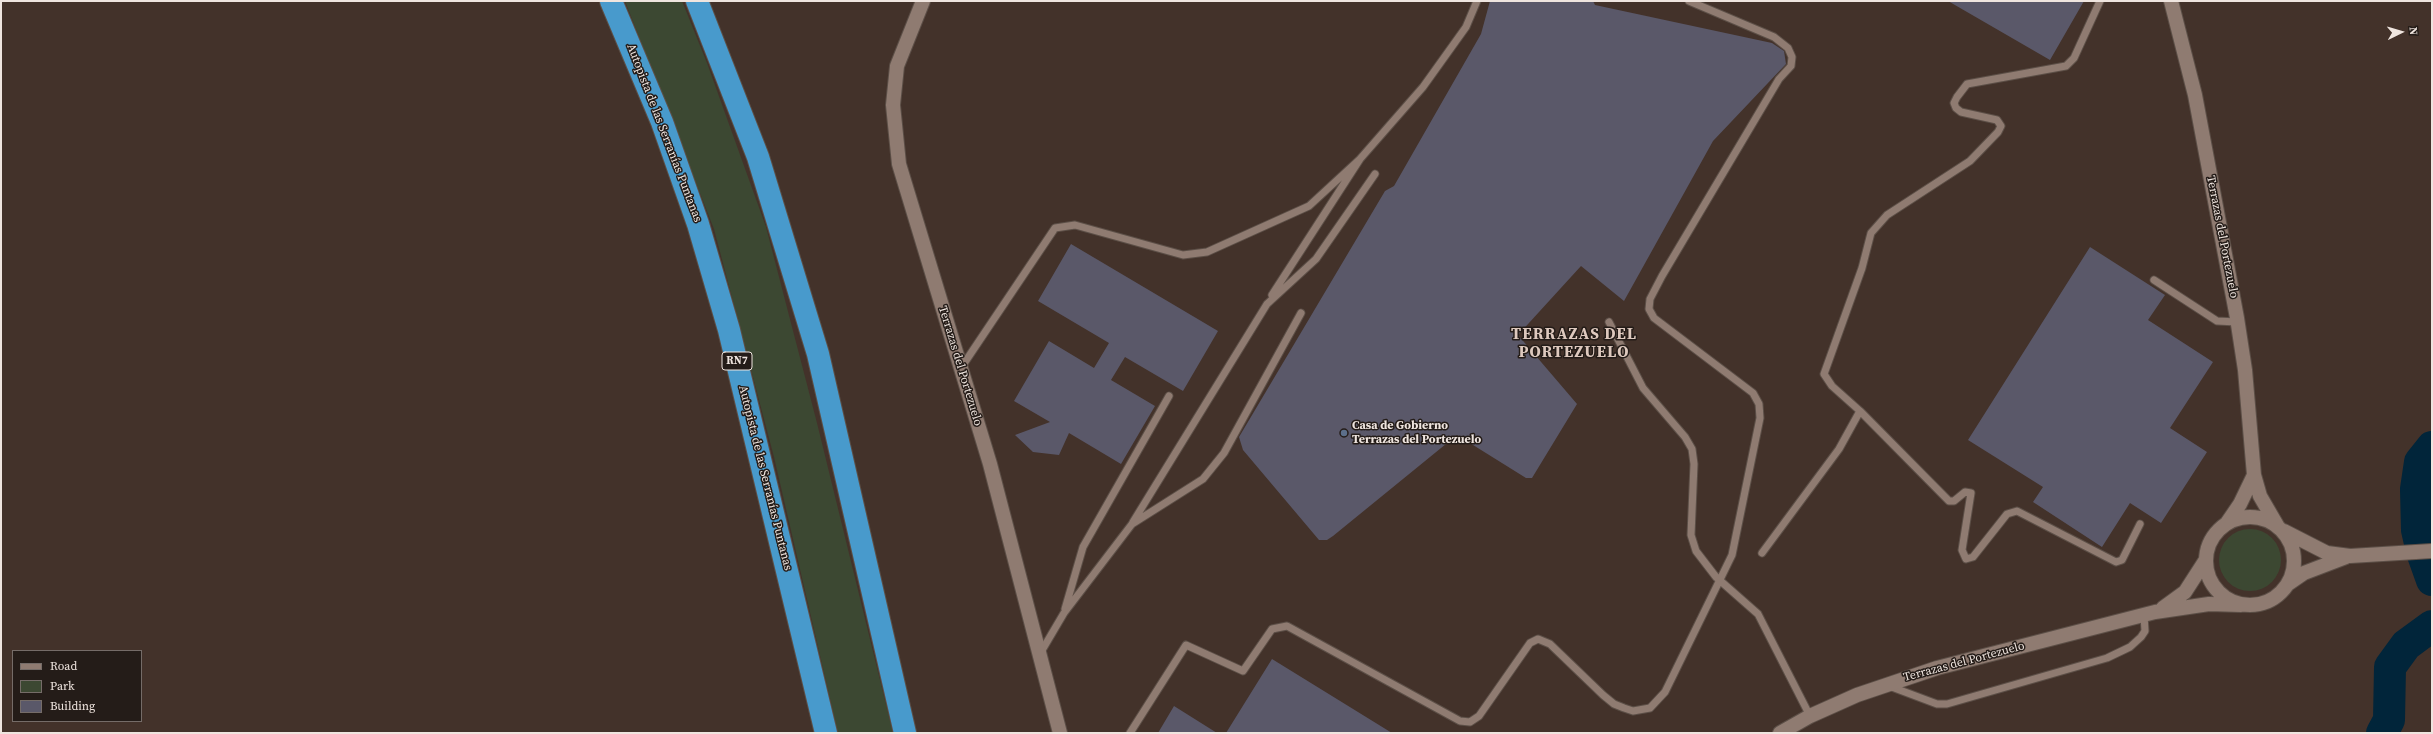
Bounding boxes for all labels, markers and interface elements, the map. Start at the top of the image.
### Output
north arrow [2381,12,2421,52]
text: N [2406,26,2421,36]
street label: Autopista de las Serranías Puntanas [623,42,705,224]
street label: Terrazas del Portezuelo [2203,174,2241,300]
street label: Terrazas del Portezuelo [935,304,985,428]
district label: TERRAZAS DEL PORTEZUELO [1511,325,1637,363]
road number: RN7 [722,352,752,370]
street label: Autopista de las Serranías Puntanas [735,384,795,572]
place label: Casa de Gobierno Terrazas del Portezuelo [1352,419,1481,447]
marker: Casa de Gobierno Terrazas del Portezuelo [1339,428,1349,438]
street label: Terrazas del Portezuelo [1902,639,2026,685]
legend [12,650,142,722]
text: Road [50,658,77,674]
text: Park [50,678,75,694]
text: Building [50,698,95,714]

